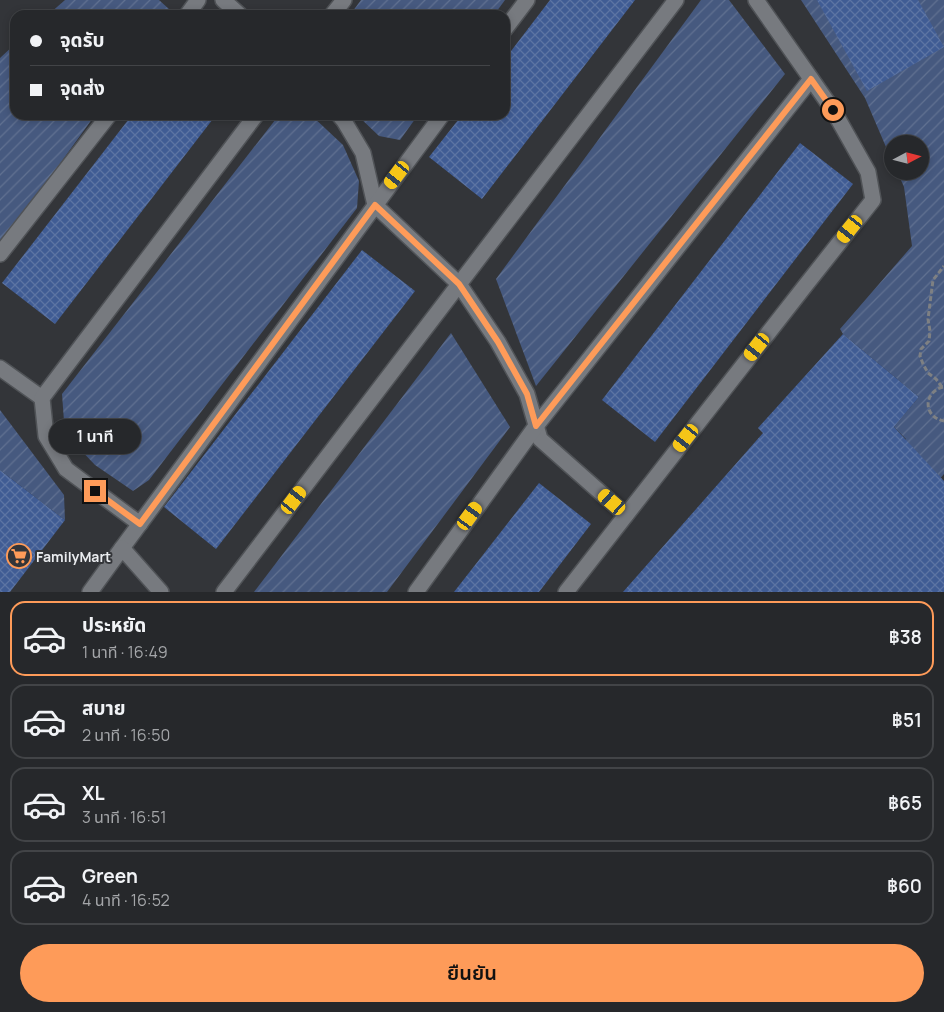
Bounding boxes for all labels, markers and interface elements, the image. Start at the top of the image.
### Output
text: จุดรับ [60,27,105,53]
text: จุดส่ง [60,75,105,101]
route start [822,99,844,121]
north arrow [884,135,929,180]
map controls [884,135,929,180]
car [381,159,412,191]
car [834,213,865,245]
car [741,331,772,363]
callout: 1 นาที [49,418,141,454]
car [670,422,701,454]
text: 1 นาที [77,425,113,447]
route end [84,480,106,502]
car [278,484,309,516]
car [595,486,628,518]
car [455,499,484,533]
supermarket icon: FamilyMart [6,543,32,569]
place label: FamilyMart [36,547,111,566]
text: ประหยัด [82,612,146,638]
icon: car [22,616,67,661]
text: ฿38 [889,624,922,650]
text: 1 นาที · 16:49 [82,641,168,663]
text: สบาย [82,695,126,721]
icon: car [22,699,67,744]
text: ฿51 [892,707,922,733]
text: 2 นาที · 16:50 [82,724,170,746]
text: XL [82,780,105,806]
icon: car [22,782,67,827]
text: ฿65 [888,790,922,816]
text: 3 นาที · 16:51 [82,806,167,828]
text: Green [82,863,138,889]
icon: car [22,865,67,910]
text: ฿60 [887,873,922,899]
text: 4 นาที · 16:52 [82,889,170,911]
button: ยืนยัน [20,944,924,1002]

